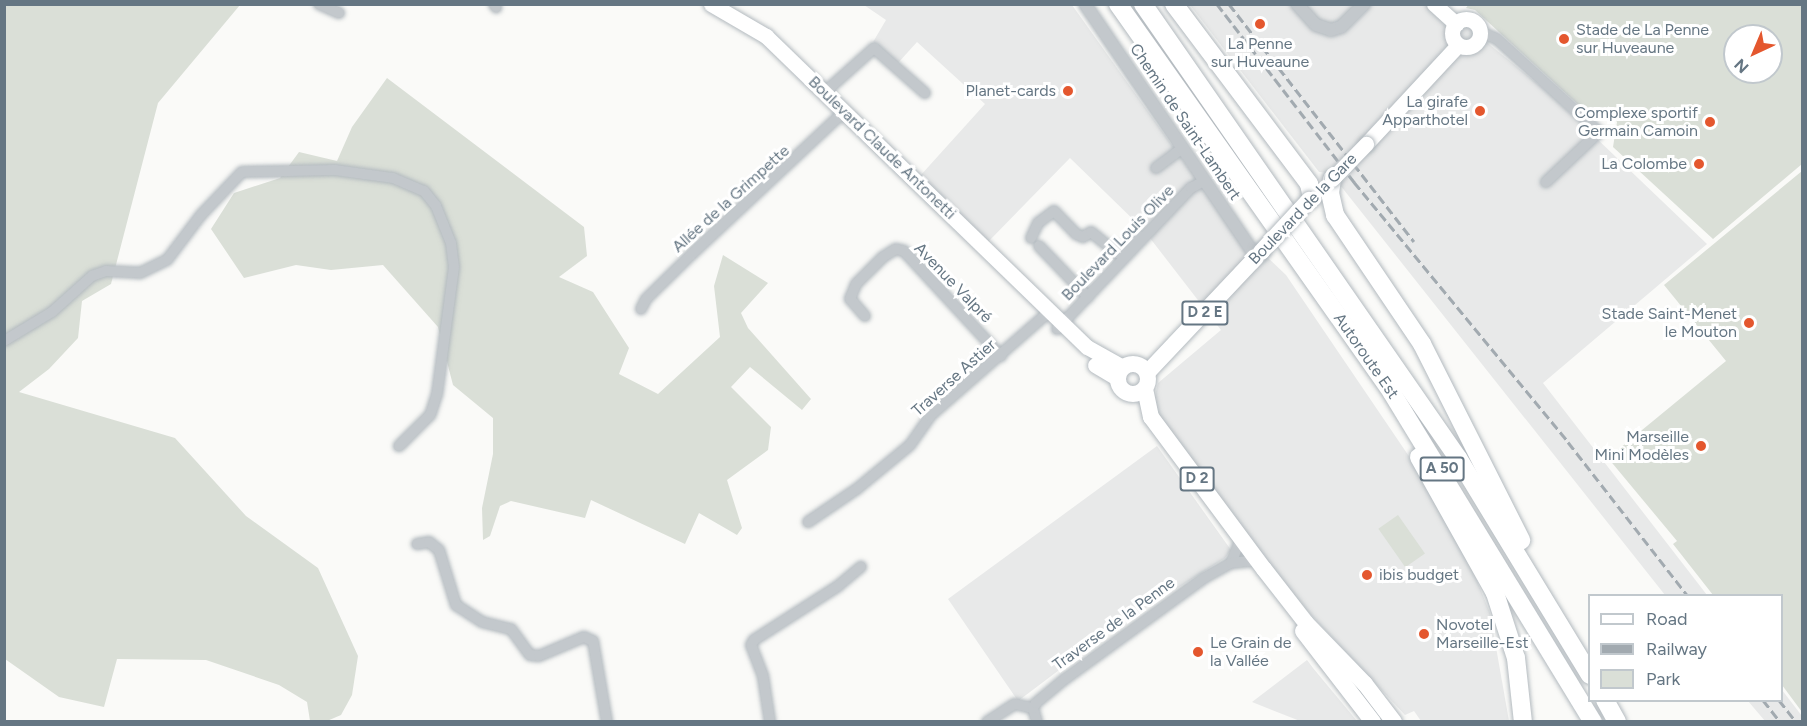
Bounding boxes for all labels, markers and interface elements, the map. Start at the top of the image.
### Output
marker: La Penne sur Huveaune [1251,15,1269,33]
place label: Stade de La Penne sur Huveaune [1576,20,1709,58]
north arrow [1723,24,1783,84]
marker: Stade de La Penne sur Huveaune [1557,32,1571,46]
place label: La Penne sur Huveaune [1211,34,1309,72]
street label: Chemin de Saint-Lambert [1125,40,1245,204]
text: N [1730,55,1753,77]
street label: Boulevard Claude Antonetti [804,72,960,224]
place label: Planet-cards [966,81,1056,101]
marker: Planet-cards [1061,84,1075,98]
place label: La girafe Apparthotel [1382,92,1468,130]
place label: Complexe sportif Germain Camoin [1574,103,1698,141]
marker: La girafe Apparthotel [1473,104,1487,118]
marker: Complexe sportif Germain Camoin [1703,115,1717,129]
street label: Allée de la Grimpette [669,141,793,257]
street label: Boulevard de la Gare [1245,149,1361,269]
place label: La Colombe [1601,154,1687,174]
marker: La Colombe [1692,157,1706,171]
street label: Boulevard Louis Olive [1058,181,1178,305]
street label: Avenue Valpré [910,239,996,327]
road number: D 2 E [1181,301,1229,325]
place label: Stade Saint-Menet le Mouton [1602,304,1737,342]
street label: Autoroute Est [1329,309,1403,403]
marker: Stade Saint-Menet le Mouton [1742,316,1756,330]
street label: Traverse Astier [908,335,1000,421]
place label: Marseille Mini Modèles [1595,427,1689,465]
marker: Marseille Mini Modèles [1694,439,1708,453]
road number: A 50 [1420,457,1464,481]
road number: D 2 [1179,467,1215,491]
place label: ibis budget [1379,565,1459,585]
marker: ibis budget [1360,568,1374,582]
street label: Traverse de la Penne [1049,573,1179,675]
legend [1588,594,1783,702]
text: Road [1646,608,1687,630]
place label: Novotel Marseille-Est [1436,615,1528,653]
marker: Novotel Marseille-Est [1417,627,1431,641]
place label: Le Grain de la Vallée [1210,633,1291,671]
text: Railway [1646,638,1707,660]
marker: Le Grain de la Vallée [1191,645,1205,659]
text: Park [1646,668,1680,690]

